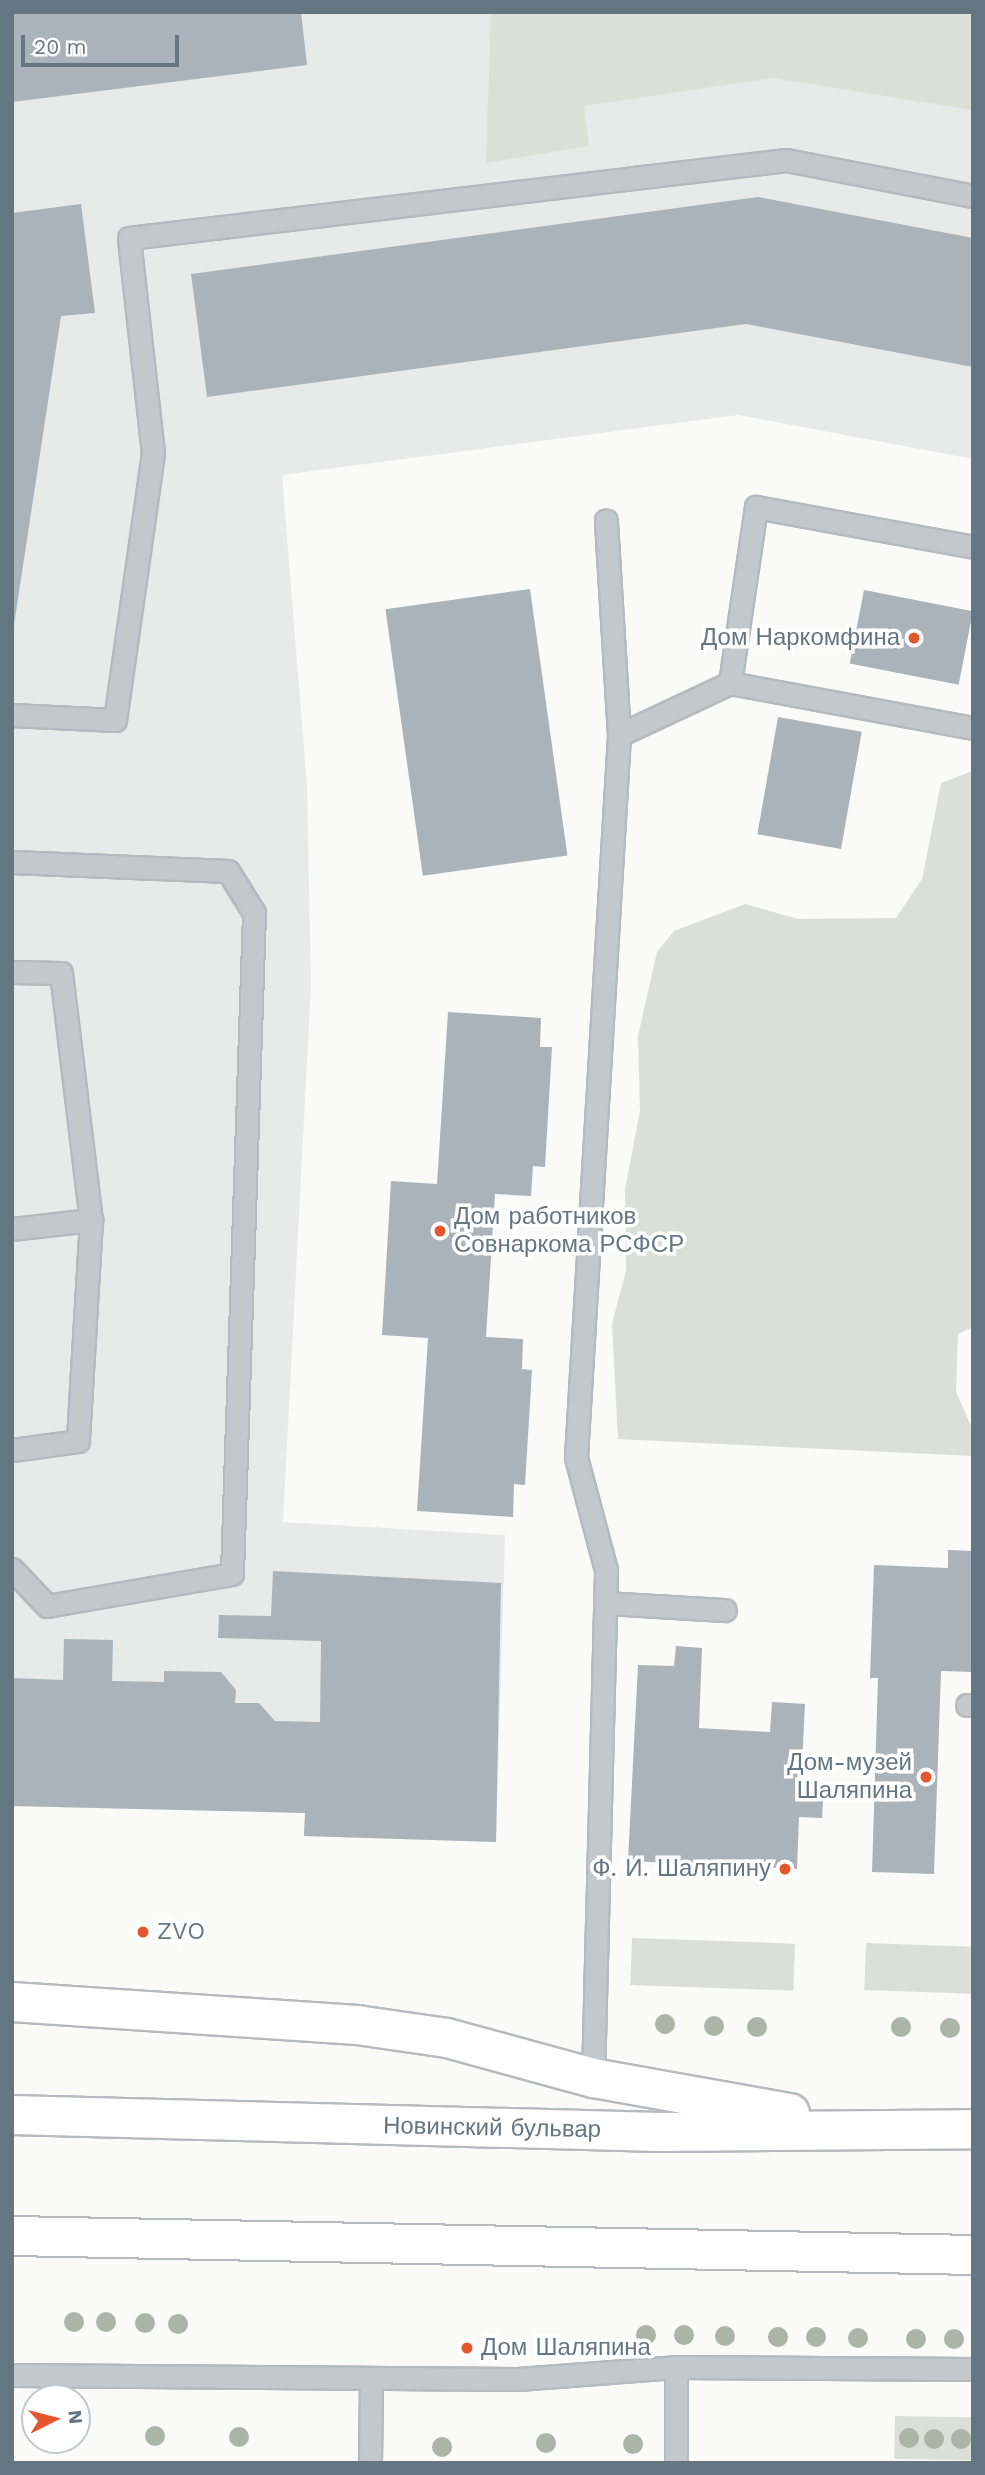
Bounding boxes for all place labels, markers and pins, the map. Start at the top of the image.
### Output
place label: Дом Наркомфина [701,624,900,652]
marker: Дом Наркомфина [906,630,922,646]
place label: Дом работников Совнаркома РСФСР [454,1203,684,1259]
marker: Дом работников Совнаркома РСФСР [432,1223,448,1239]
place label: Дом-музей Шаляпина [787,1749,912,1805]
marker: Дом-музей Шаляпина [918,1769,934,1785]
place label: Ф. И. Шаляпину [592,1855,771,1883]
marker: Ф. И. Шаляпину [777,1861,793,1877]
place label: ZVO [157,1918,205,1946]
marker: ZVO [135,1924,151,1940]
place label: Дом Шаляпина [481,2334,651,2362]
marker: Дом Шаляпина [459,2340,475,2356]

